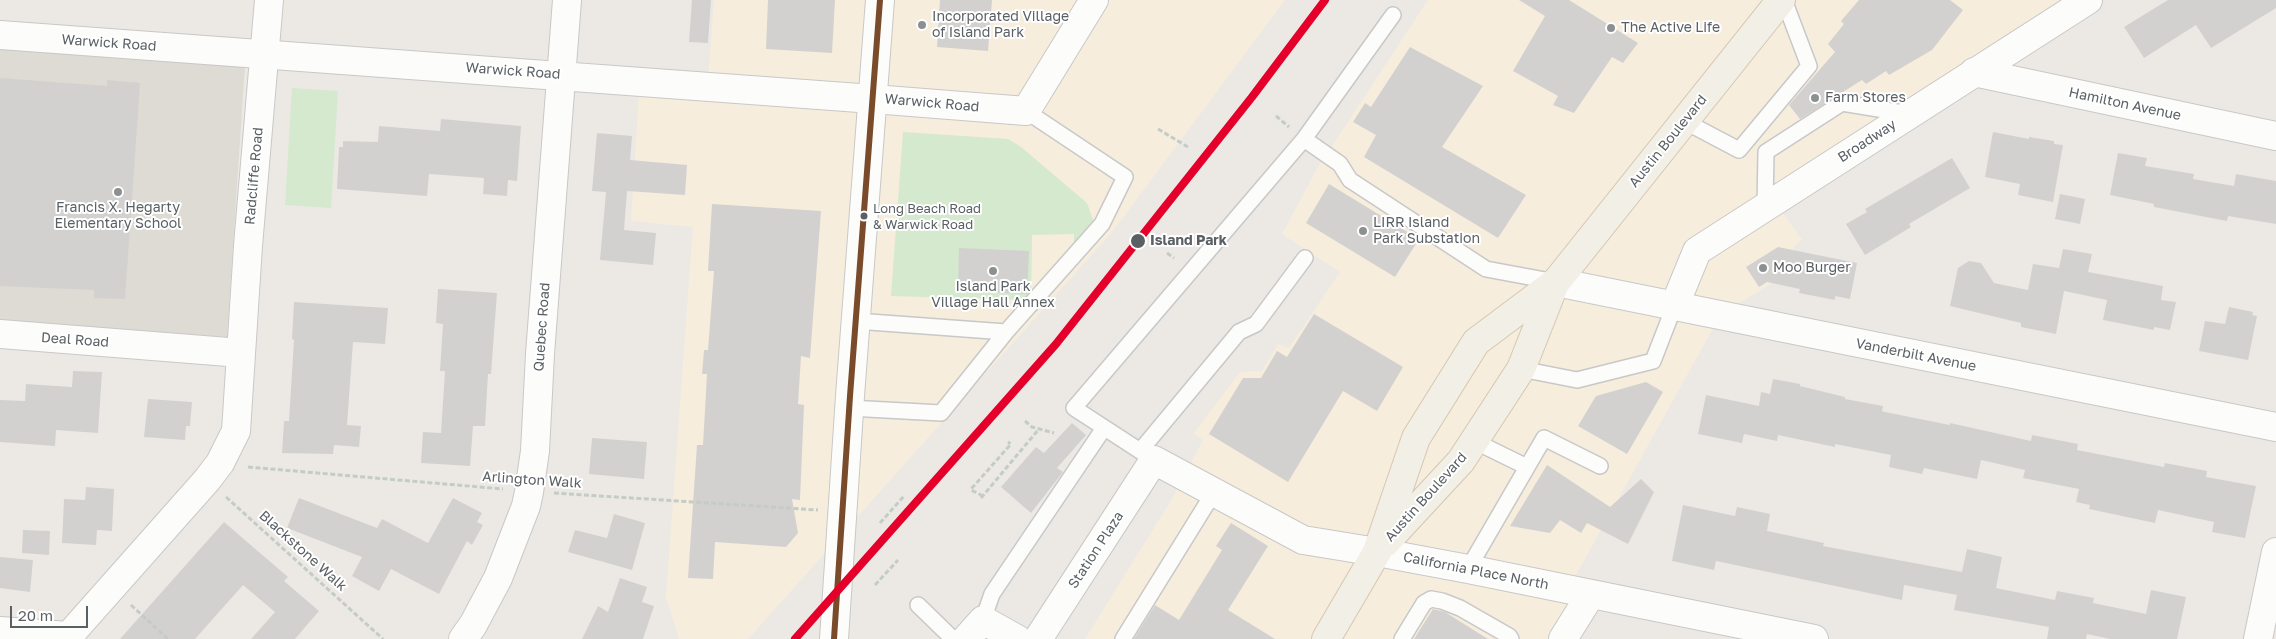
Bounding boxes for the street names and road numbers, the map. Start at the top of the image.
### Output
street label: Warwick Road [61,31,157,55]
street label: Warwick Road [465,59,561,83]
street label: Hamilton Avenue [2067,84,2183,124]
street label: Warwick Road [884,90,980,116]
street label: Austin Boulevard [1626,91,1710,191]
street label: Broadway [1835,116,1899,166]
street label: Radcliffe Road [241,127,267,225]
street label: Quebec Road [531,282,553,372]
street label: Deal Road [40,329,110,351]
street label: Vanderbilt Avenue [1854,335,1978,375]
street label: Austin Boulevard [1382,449,1470,545]
street label: Arlington Walk [482,468,582,492]
street label: Blackstone Walk [256,507,350,595]
street label: Station Plaza [1065,508,1127,592]
street label: California Place North [1402,549,1550,593]

